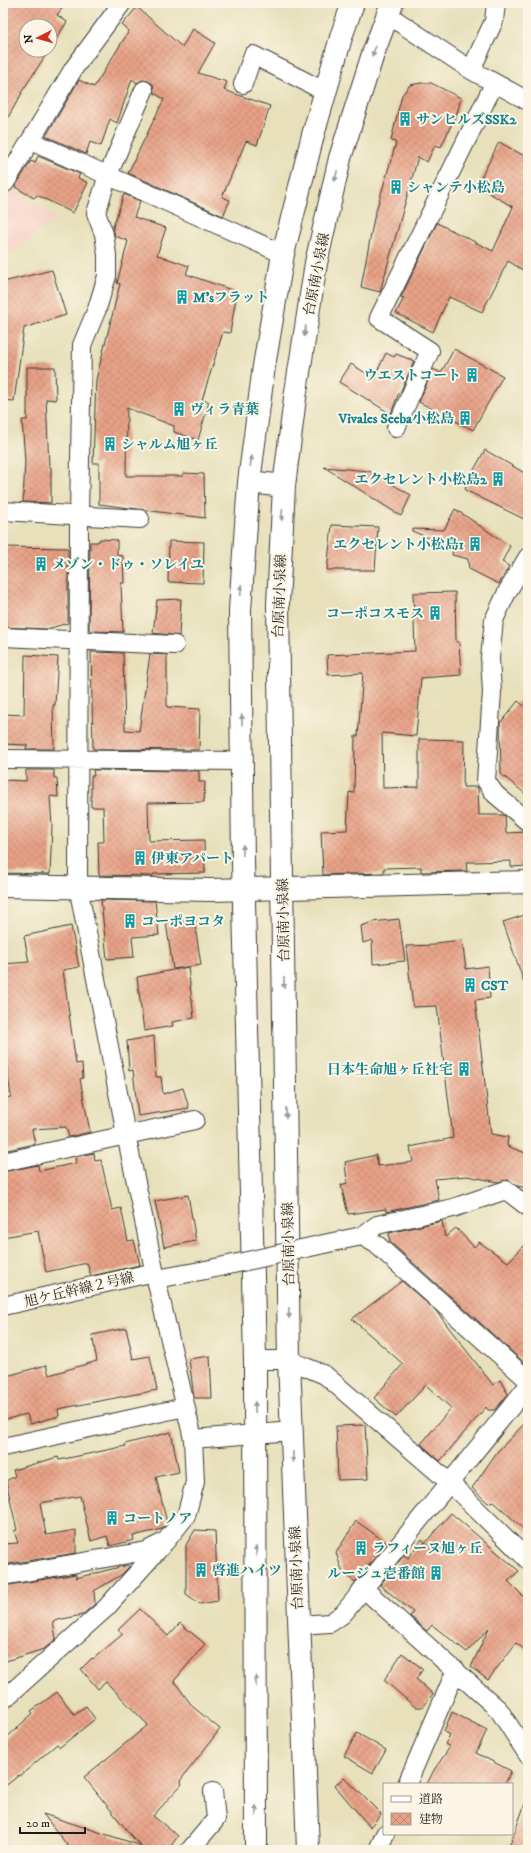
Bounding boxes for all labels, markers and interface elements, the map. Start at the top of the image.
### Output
north arrow [18,18,58,58]
text: N [22,34,36,44]
one-way arrow [371,46,377,58]
building icon: サンヒルズSSK2 [397,111,413,127]
place label: サンヒルズSSK2 [416,111,517,129]
one-way arrow [333,170,339,182]
building icon: シャンテ小松島 [388,179,404,195]
place label: シャンテ小松島 [407,179,505,197]
street label: 台原南小泉線 [300,231,334,317]
building icon: M'sフラット [174,289,190,305]
place label: M'sフラット [193,289,270,307]
one-way arrow [302,324,308,337]
place label: ウエストコート [364,367,461,385]
building icon: ウエストコート [464,367,480,383]
building icon: ヴィラ青葉 [171,401,187,417]
place label: ヴィラ青葉 [190,401,259,419]
place label: Vivales Seeba小松島 [337,410,454,428]
building icon: Vivales Seeba小松島 [457,410,473,426]
building icon: シャルム旭ヶ丘 [102,436,118,452]
place label: シャルム旭ヶ丘 [121,436,218,454]
one-way arrow [248,455,254,467]
place label: エクセレント小松島2 [354,471,488,489]
building icon: エクセレント小松島2 [490,471,506,487]
one-way arrow [279,509,286,521]
place label: エクセレント小松島1 [333,536,464,554]
building icon: エクセレント小松島1 [467,536,483,552]
street label: 台原南小泉線 [270,554,290,638]
building icon: メゾン・ドゥ・ソレイユ [33,556,49,572]
place label: メゾン・ドゥ・ソレイユ [52,556,204,574]
one-way arrow [238,584,245,596]
place label: コーポコスモス [326,605,424,623]
building icon: コーポコスモス [427,605,443,621]
one-way arrow [239,713,245,726]
one-way arrow [240,843,246,856]
building icon: 伊東アパート [132,850,148,866]
place label: 伊東アパート [151,850,234,868]
street label: 台原南小泉線 [274,878,294,962]
building icon: コーポヨコタ [122,913,138,929]
place label: コーポヨコタ [141,913,225,931]
one-way arrow [281,977,287,990]
building icon: CST [462,977,478,993]
place label: CST [481,977,509,995]
place label: 日本生命旭ヶ丘社宅 [327,1061,453,1079]
building icon: 日本生命旭ヶ丘社宅 [456,1061,472,1077]
one-way arrow [283,1107,289,1120]
street label: 台原南小泉線 [279,1202,299,1286]
street label: 旭ケ丘幹線２号線 [23,1269,136,1311]
one-way arrow [286,1307,292,1320]
one-way arrow [252,1400,258,1413]
one-way arrow [290,1451,296,1464]
building icon: コートノア [104,1510,120,1526]
place label: コートノア [123,1510,192,1528]
street label: 台原南小泉線 [287,1526,307,1610]
building icon: ラフィーヌ旭ヶ丘 [353,1540,369,1556]
place label: ラフィーヌ旭ヶ丘 [372,1540,483,1558]
one-way arrow [253,1544,259,1557]
building icon: 啓進ハイツ [193,1562,209,1578]
place label: 啓進ハイツ [212,1562,282,1580]
place label: ルージュ壱番館 [328,1565,425,1583]
building icon: ルージュ壱番館 [428,1565,444,1581]
one-way arrow [253,1674,259,1687]
legend [383,1783,513,1835]
text: 道路 [419,1792,443,1807]
one-way arrow [253,1804,259,1817]
scale bar [20,1809,85,1835]
text: 建物 [419,1812,443,1827]
text: 20 m [26,1816,50,1831]

